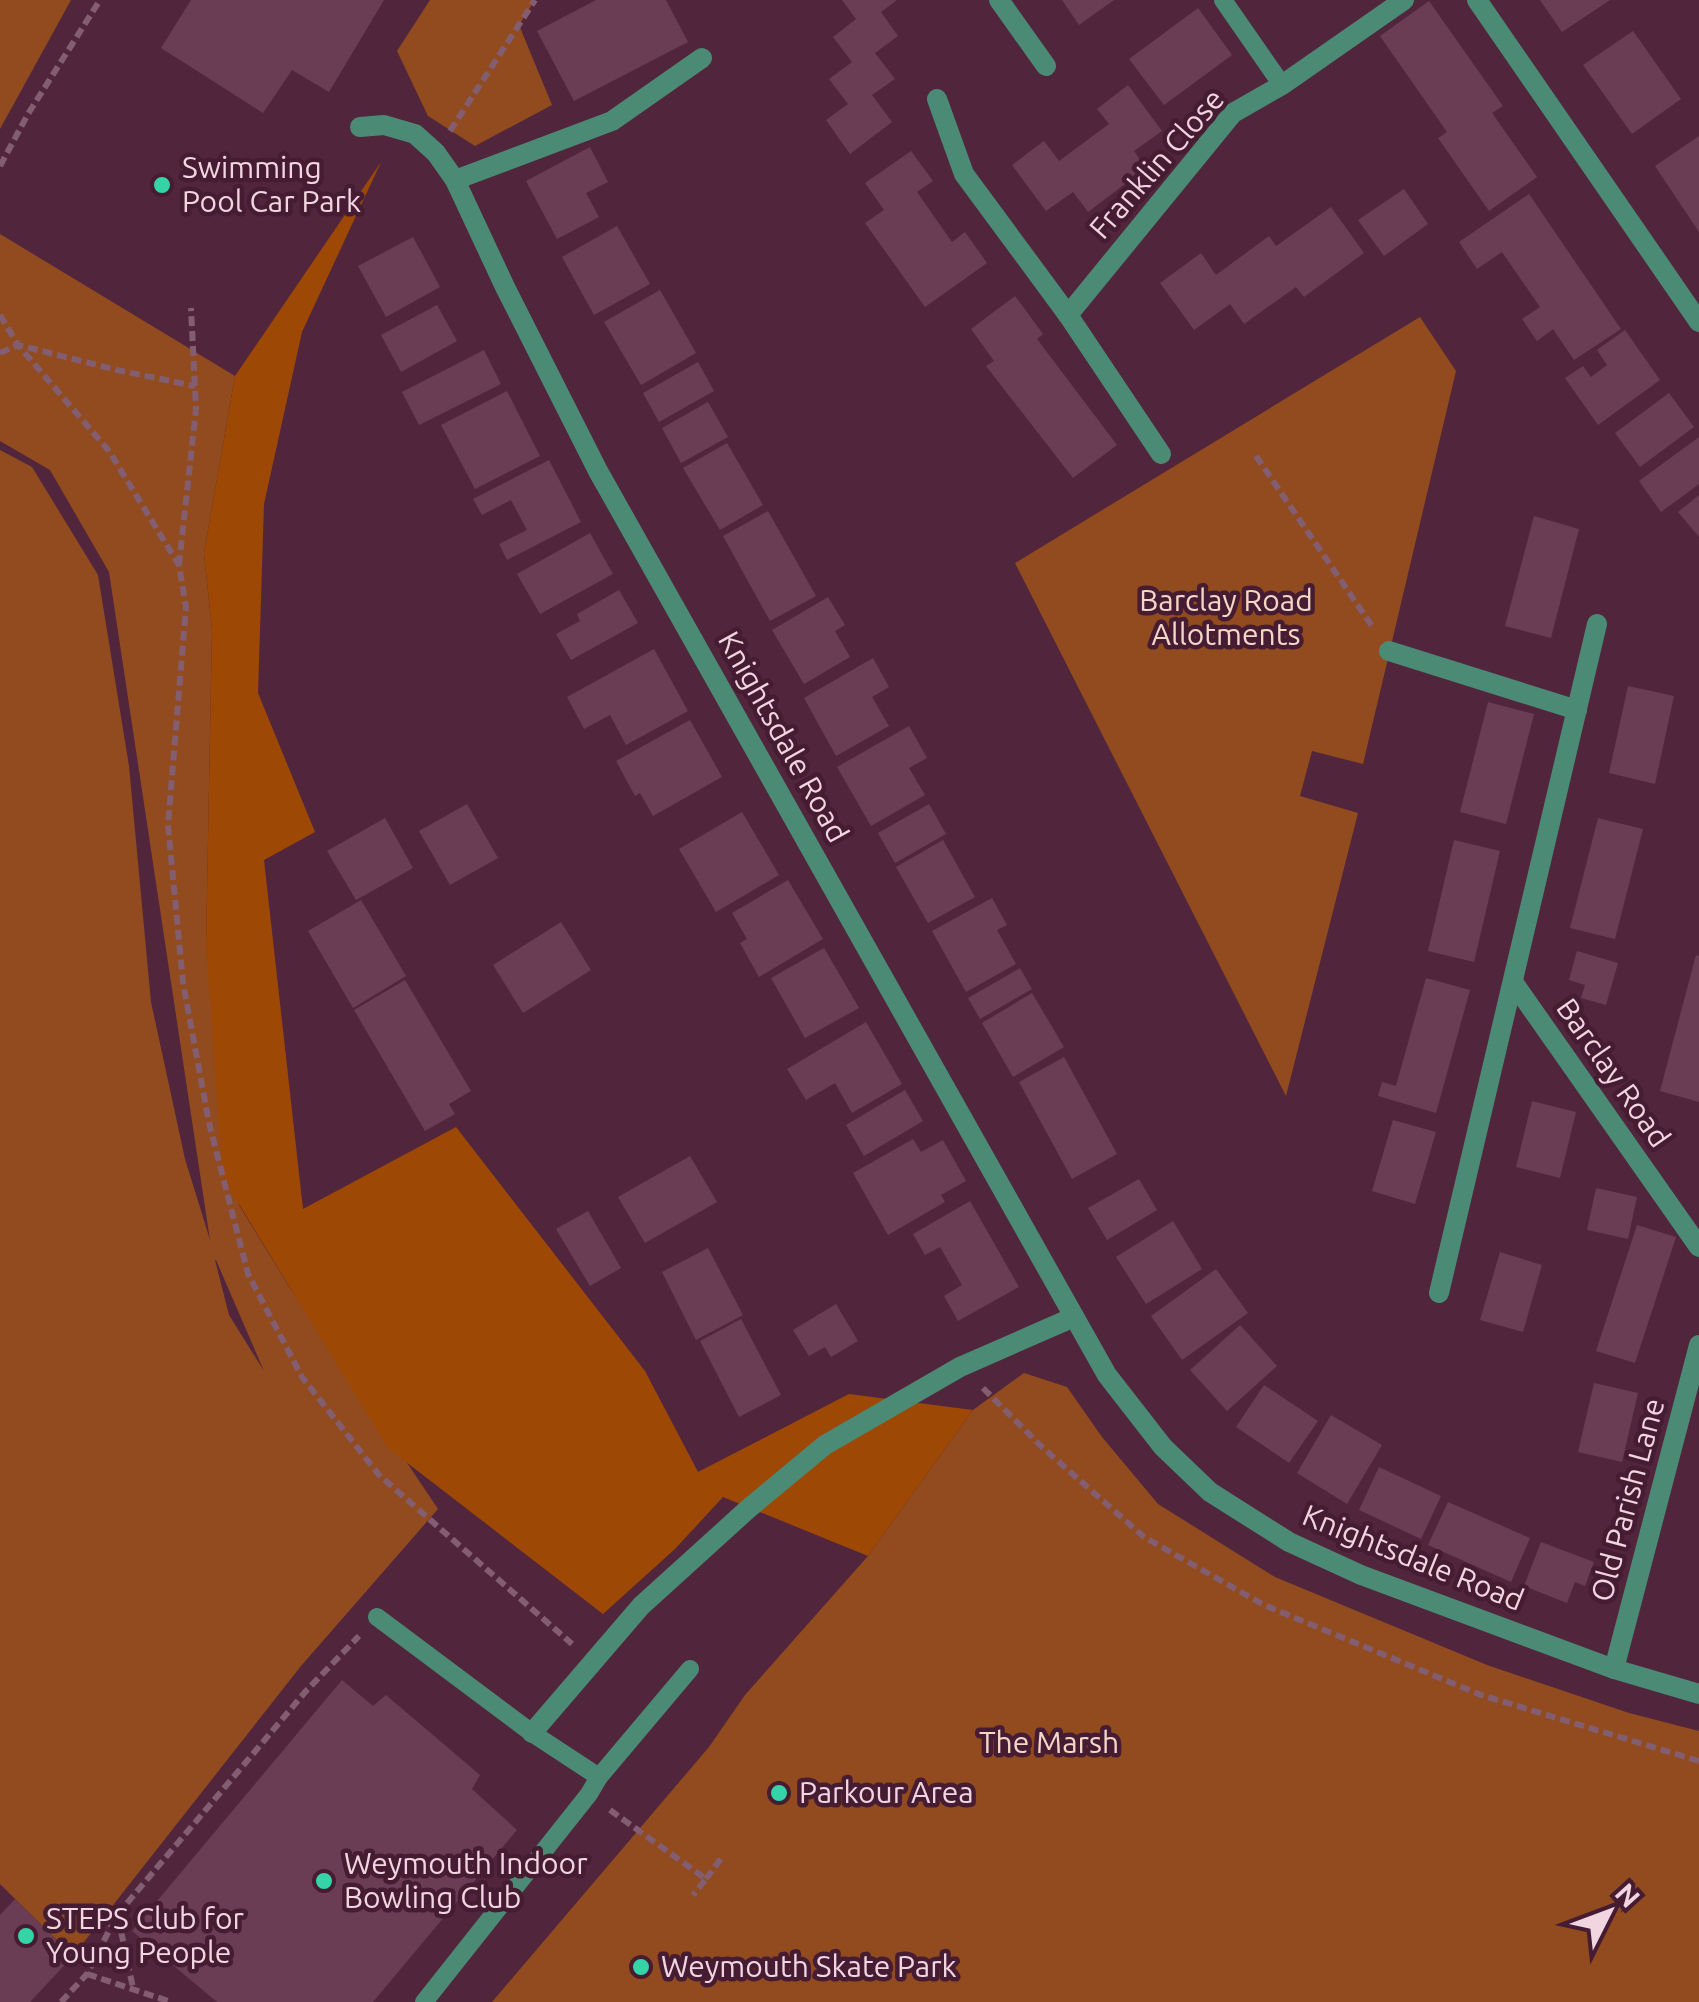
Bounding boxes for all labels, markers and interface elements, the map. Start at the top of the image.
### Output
street label: Franklin Close [1082,82,1230,245]
place label: Swimming Pool Car Park [182,150,361,218]
marker: Swimming Pool Car Park [151,174,173,196]
park label: Barclay Road Allotments [1139,583,1313,651]
street label: Knightsdale Road [712,625,856,848]
street label: Barclay Road [1550,992,1678,1153]
street label: Old Parish Lane [1584,1395,1670,1605]
street label: Knightsdale Road [1298,1497,1529,1617]
park label: The Marsh [979,1725,1119,1759]
place label: Parkour Area [799,1775,974,1809]
marker: Parkour Area [768,1782,790,1804]
place label: Weymouth Indoor Bowling Club [344,1846,588,1914]
north arrow [1559,1862,1659,1962]
marker: Weymouth Indoor Bowling Club [313,1870,335,1892]
text: N [1609,1877,1646,1913]
place label: STEPS Club for Young People [46,1901,244,1969]
marker: STEPS Club for Young People [15,1925,37,1947]
place label: Weymouth Skate Park [661,1949,957,1983]
marker: Weymouth Skate Park [630,1956,652,1978]

